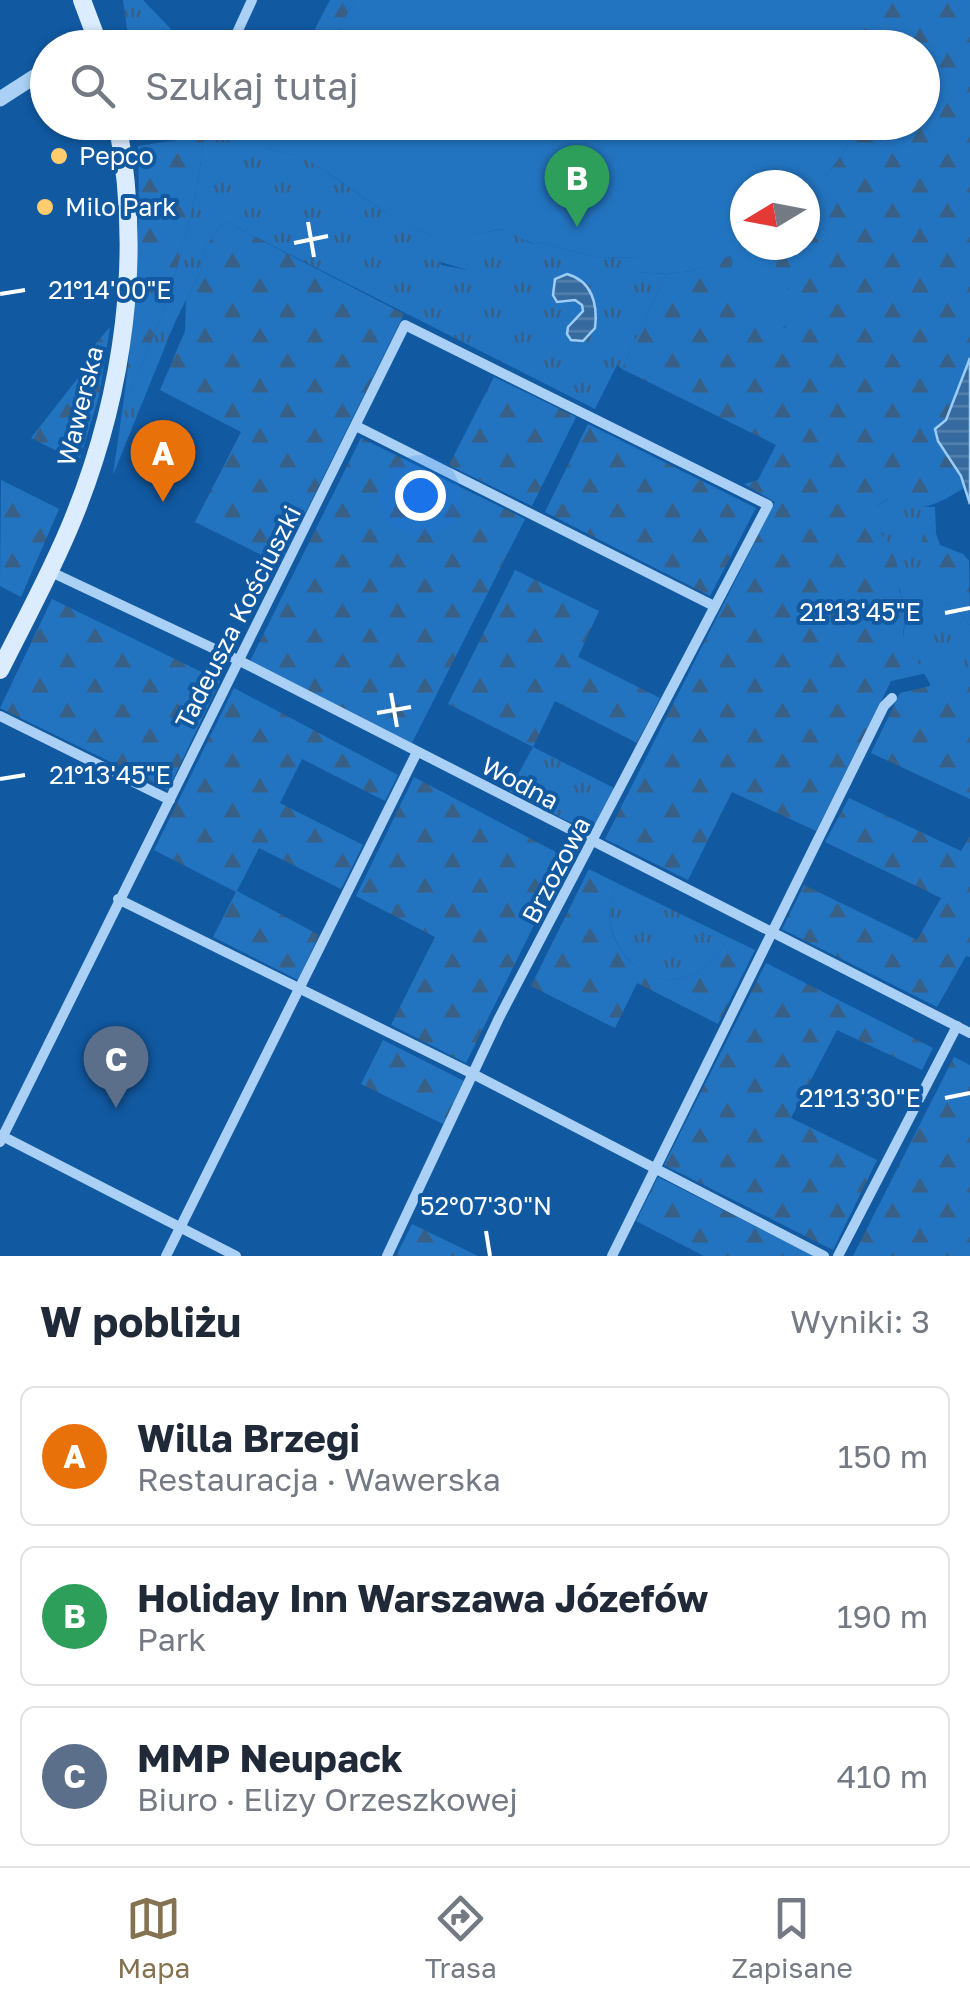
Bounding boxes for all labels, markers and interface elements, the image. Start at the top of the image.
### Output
search box [30,30,940,140]
icon: search [65,58,120,113]
text: Szukaj tutaj [145,63,359,108]
place label: Pepco [79,140,154,171]
pin: B [544,144,610,227]
marker: Pepco [48,145,70,167]
north arrow [730,170,820,260]
place label: Milo Park [65,191,176,222]
marker: Milo Park [34,196,56,218]
text: 21°14'00"E [48,274,172,305]
street label: Wawerska [50,343,109,469]
pin: A [130,420,196,502]
your location [395,470,446,521]
street label: Tadeusza Kościuszki [168,500,307,733]
text: 21°13'45"E [799,596,921,627]
street label: Wodna [476,749,564,816]
text: 21°13'45"E [49,759,171,790]
street label: Brzozowa [515,811,596,928]
pin: C [84,1026,148,1108]
text: 21°13'30"E [799,1082,921,1113]
text: 52°07'30"N [420,1190,552,1221]
text: W pobliżu [40,1296,241,1346]
text: Wyniki: 3 [790,1302,930,1340]
text: Willa Brzegi [137,1415,360,1460]
text: A [63,1437,86,1475]
text: 150 m [838,1437,928,1475]
text: Restauracja · Wawerska [137,1460,501,1498]
text: Holiday Inn Warszawa Józefów [137,1575,708,1620]
text: B [63,1597,86,1635]
text: 190 m [837,1597,928,1635]
text: Park [137,1620,206,1658]
text: MMP Neupack [137,1735,403,1780]
text: C [63,1757,86,1795]
text: 410 m [837,1757,928,1795]
text: Biuro · Elizy Orzeszkowej [137,1780,518,1818]
tab: Mapa [117,1891,190,1984]
tab: Trasa [425,1891,497,1984]
tab: Zapisane [731,1891,853,1984]

